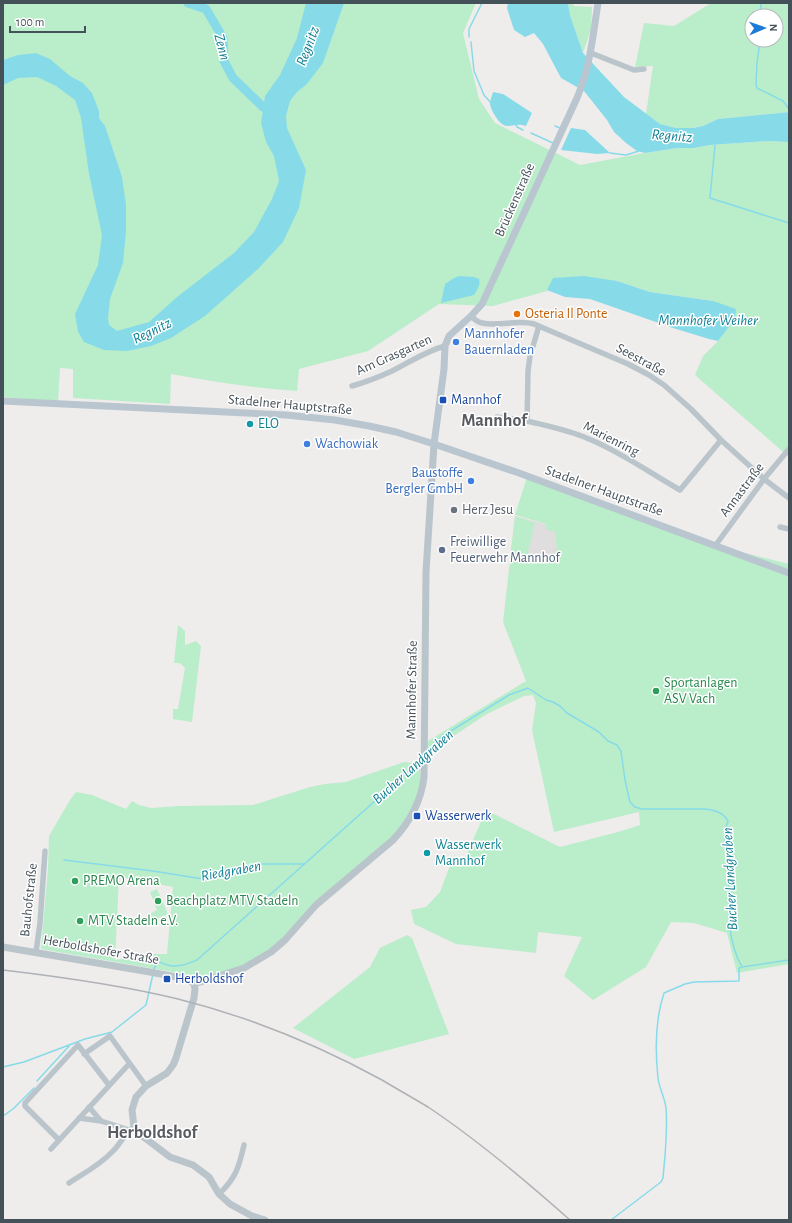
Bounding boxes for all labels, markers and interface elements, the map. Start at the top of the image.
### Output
scale bar [10,8,85,34]
north arrow [744,8,784,48]
text: 100 m [16,16,44,28]
water label: Regnitz [294,24,322,68]
text: N [768,24,779,32]
water label: Zenn [211,32,233,62]
water label: Regnitz [651,127,693,145]
street label: Brückenstraße [493,161,537,239]
place label: Osteria Il Ponte [525,307,607,321]
marker: Osteria Il Ponte [512,309,522,319]
water label: Mannhofer Weiher [658,313,759,328]
water label: Regnitz [130,315,174,347]
place label: Mannhofer Bauernladen [464,327,534,357]
street label: Am Grasgarten [354,332,434,378]
marker: Mannhofer Bauernladen [451,337,461,347]
street label: Seestraße [614,341,668,379]
street label: Stadelner Hauptstraße [227,393,353,417]
place label: Mannhof [451,393,501,407]
marker: Mannhof [438,395,448,405]
district label: Mannhof [461,412,529,430]
place label: ELO [258,417,279,431]
marker: ELO [245,419,255,429]
street label: Marienring [581,419,641,459]
place label: Wachowiak [315,437,379,451]
marker: Wachowiak [302,439,312,449]
street label: Annastraße [717,460,767,520]
street label: Stadelner Hauptstraße [543,463,665,519]
place label: Baustoffe Bergler GmbH [385,466,463,496]
marker: Baustoffe Bergler GmbH [466,476,476,486]
place label: Herz Jesu [462,503,513,517]
marker: Herz Jesu [449,505,459,515]
place label: Freiwillige Feuerwehr Mannhof [450,535,560,565]
marker: Freiwillige Feuerwehr Mannhof [437,545,447,555]
street label: Mannhofer Straße [404,640,420,740]
place label: Sportanlagen ASV Vach [664,676,737,706]
marker: Sportanlagen ASV Vach [651,686,661,696]
water label: Bucher Landgraben [370,727,456,807]
place label: Wasserwerk [425,809,492,823]
marker: Wasserwerk [412,811,422,821]
water label: Bucher Landgraben [720,827,740,931]
place label: Wasserwerk Mannhof [435,838,502,868]
marker: Wasserwerk Mannhof [422,848,432,858]
water label: Riedgraben [200,858,262,884]
street label: Bauhofstraße [18,862,40,938]
place label: PREMO Arena [83,874,160,888]
marker: PREMO Arena [70,876,80,886]
place label: Beachplatz MTV Stadeln [166,894,299,908]
marker: Beachplatz MTV Stadeln [153,896,163,906]
place label: MTV Stadeln e.V. [88,914,178,928]
marker: MTV Stadeln e.V. [75,916,85,926]
street label: Herboldshofer Straße [42,933,160,967]
place label: Herboldshof [175,972,244,986]
marker: Herboldshof [162,974,172,984]
district label: Herboldshof [107,1124,199,1142]

